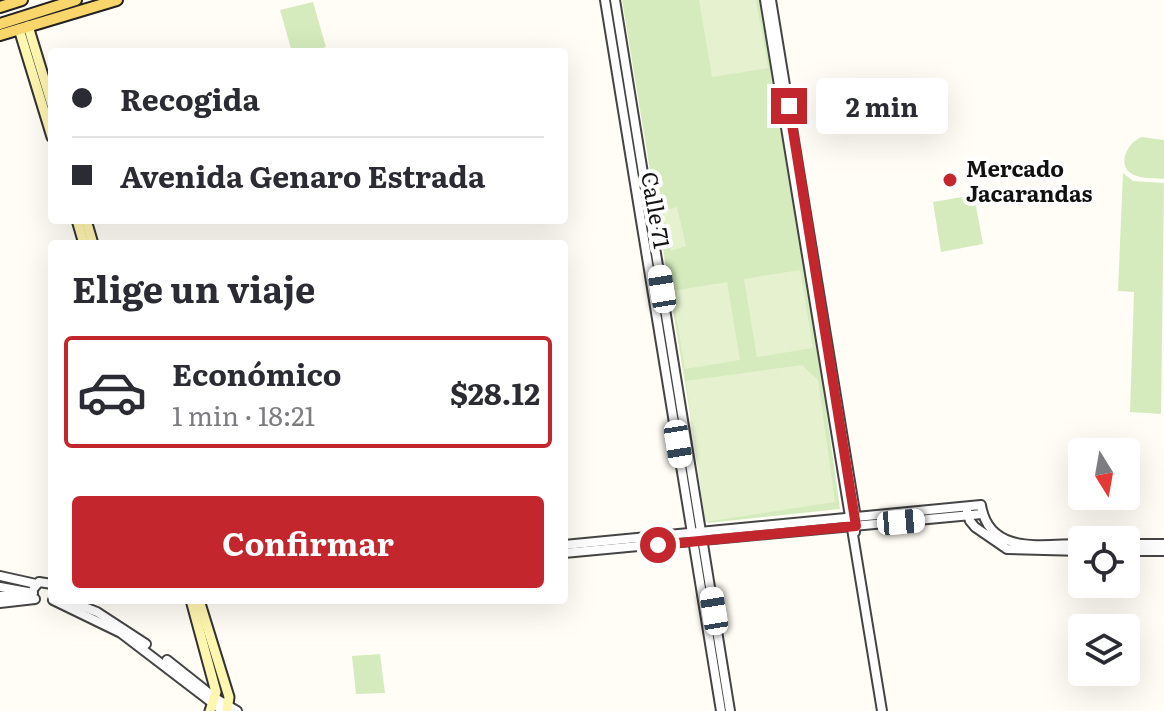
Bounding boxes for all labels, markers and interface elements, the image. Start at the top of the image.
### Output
text: Recogida [120,76,260,120]
callout: 2 min [817,78,949,134]
text: 2 min [846,86,918,125]
route end [771,88,807,124]
place label: Mercado Jacarandas [966,151,1093,209]
text: Avenida Genaro Estrada [120,153,485,197]
street label: Calle 71 [634,169,680,251]
marker: Mercado Jacarandas [941,171,959,189]
text: Elige un viaje [72,261,315,314]
car [646,263,678,315]
text: Económico [172,351,341,395]
icon: car [76,356,148,428]
text: $28.12 [450,370,540,414]
text: 1 min · 18:21 [172,395,315,434]
car [662,418,694,470]
north arrow [1068,438,1140,510]
map controls [1068,438,1140,686]
button: Confirmar [72,496,544,588]
car [876,508,926,536]
button: locate [1068,526,1140,598]
route start [640,527,676,563]
car [698,585,730,637]
button: layers [1068,614,1140,686]

